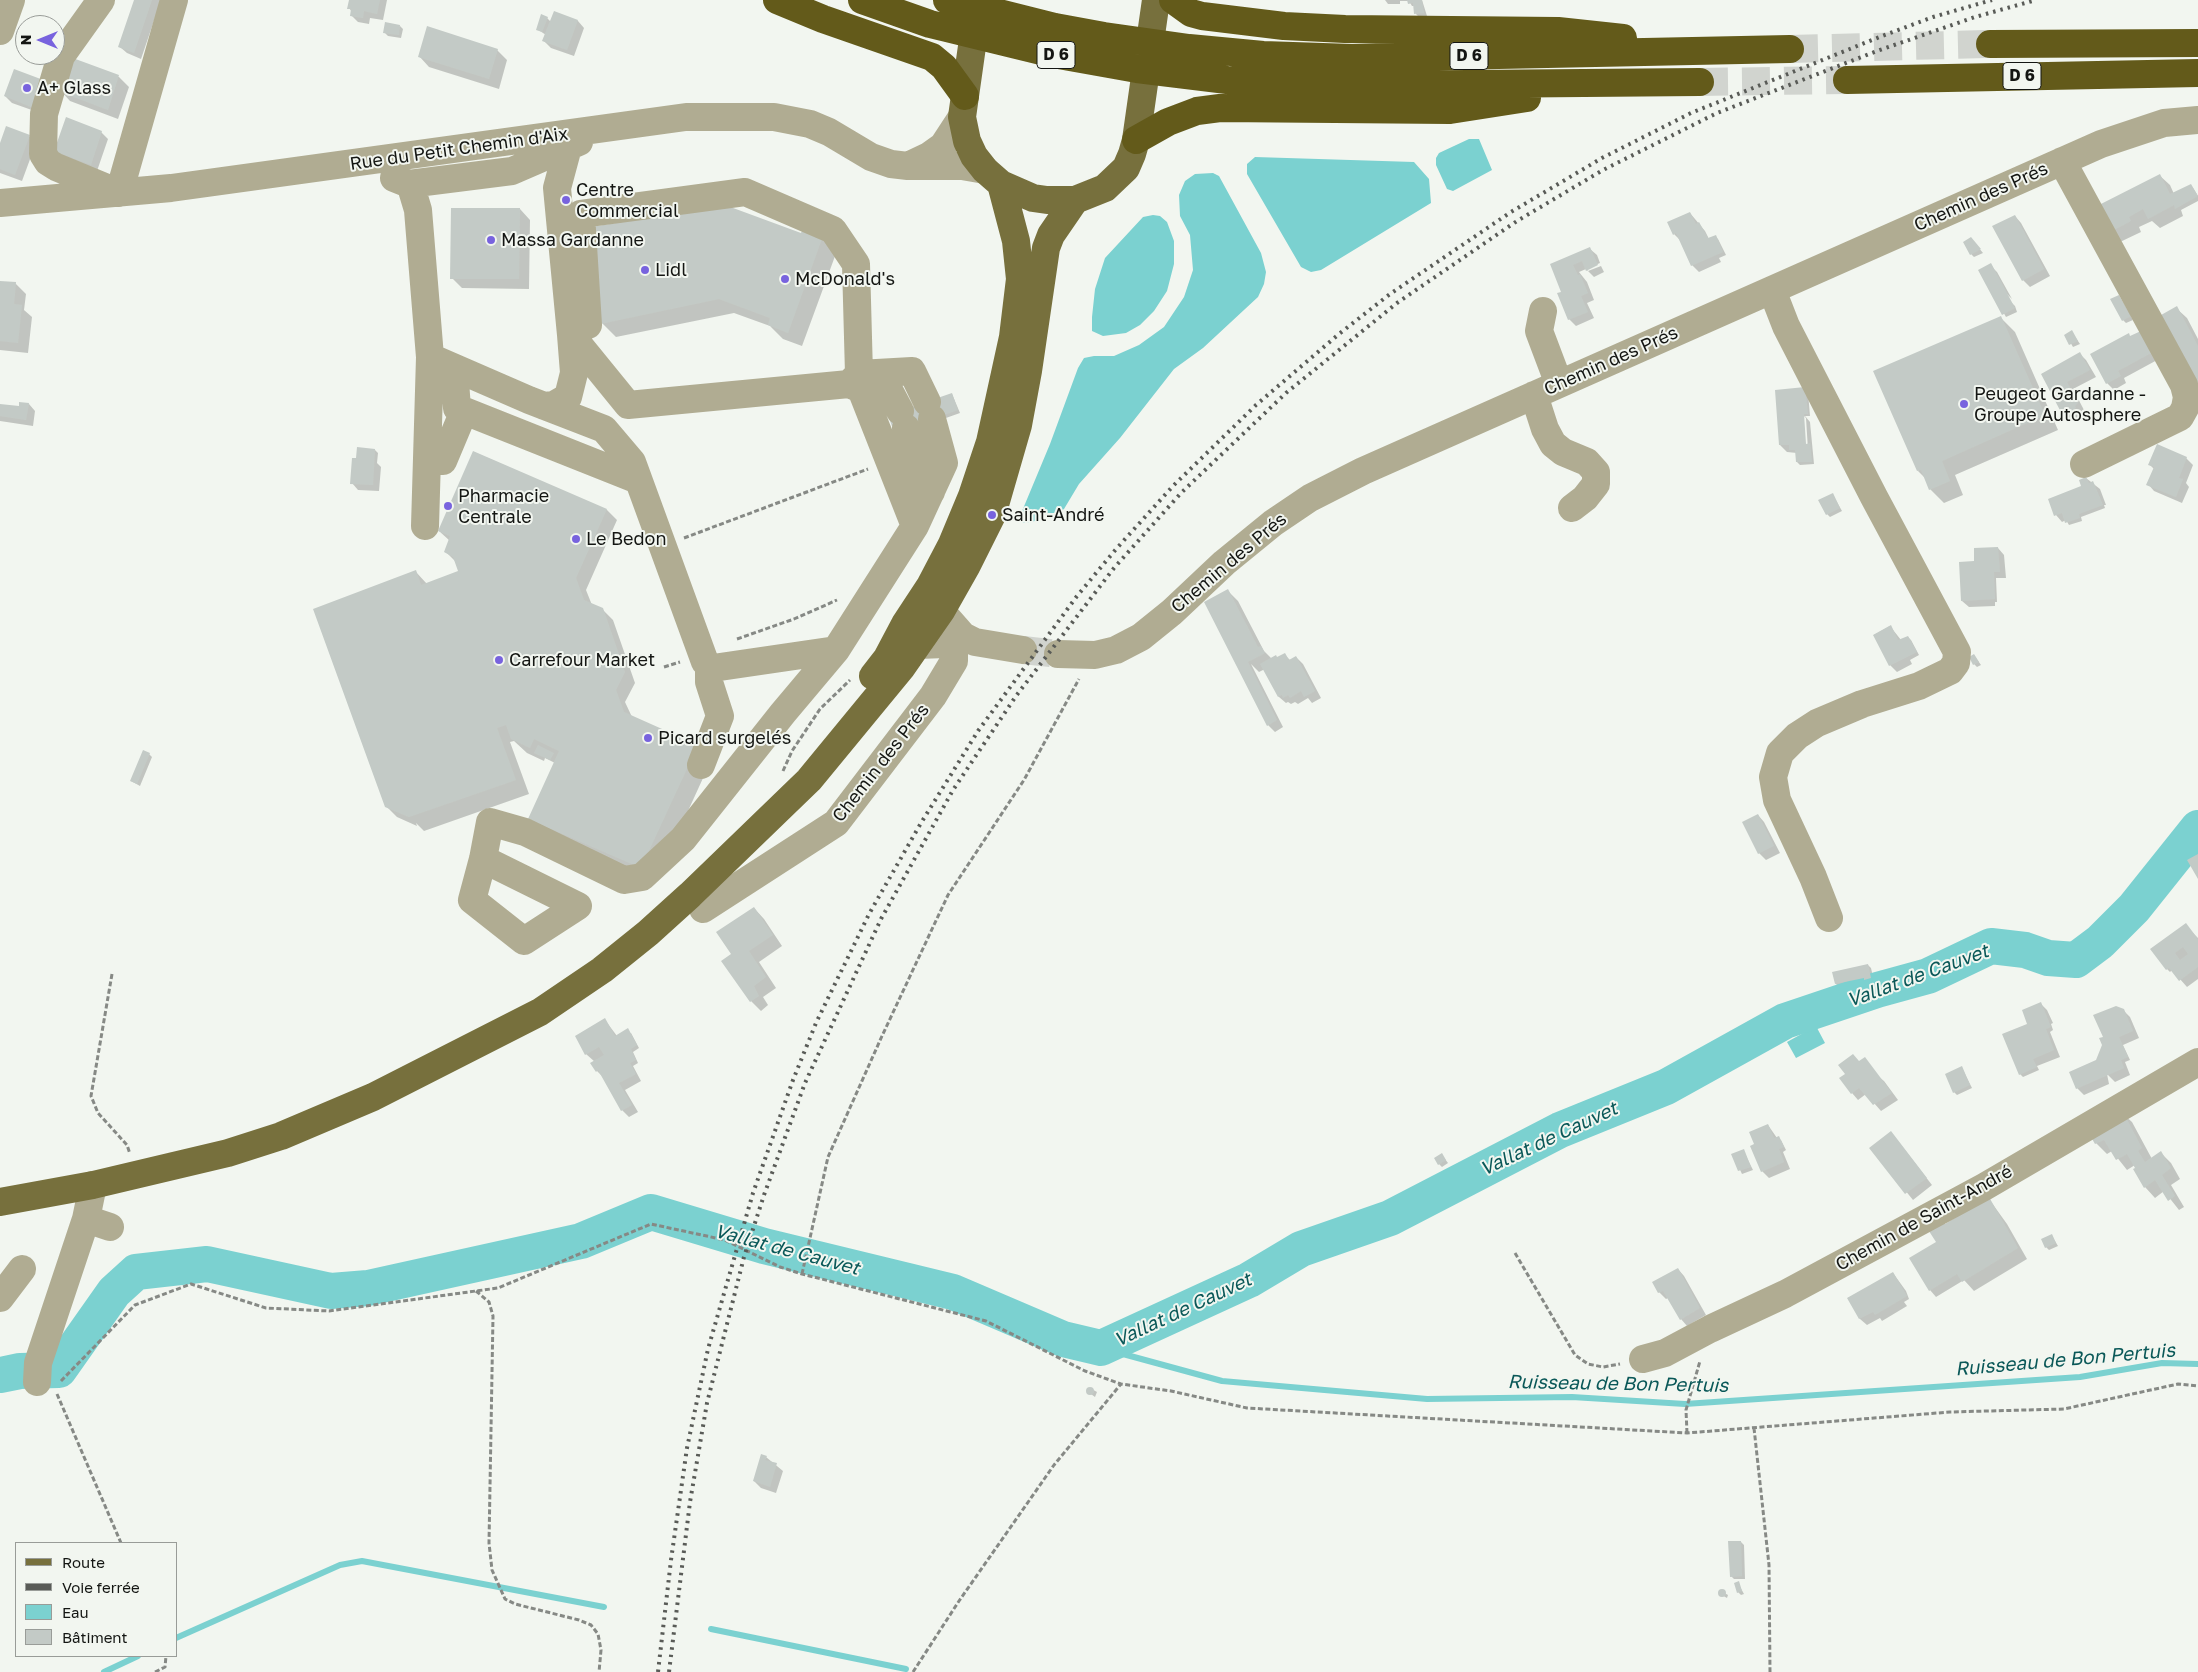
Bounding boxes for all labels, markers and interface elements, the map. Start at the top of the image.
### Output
north arrow [15,15,65,65]
text: N [17,35,34,45]
road number: D 6 [1037,42,1075,68]
road number: D 6 [1450,42,1488,70]
road number: D 6 [2003,62,2041,90]
place label: A+ Glass [37,77,111,99]
marker: A+ Glass [21,82,33,94]
street label: Rue du Petit Chemin d'Aix [348,123,570,175]
street label: Chemin des Prés [1911,158,2051,236]
place label: Centre Commercial [576,179,679,222]
marker: Centre Commercial [560,194,572,206]
place label: Massa Gardanne [501,229,644,251]
marker: Massa Gardanne [485,234,497,246]
place label: Lidl [655,259,687,281]
marker: Lidl [639,264,651,276]
place label: McDonald's [795,268,895,290]
marker: McDonald's [779,273,791,285]
street label: Chemin des Prés [1541,322,1681,400]
place label: Peugeot Gardanne - Groupe Autosphere [1974,383,2146,426]
marker: Peugeot Gardanne - Groupe Autosphere [1958,398,1970,410]
place label: Pharmacie Centrale [458,485,549,528]
marker: Pharmacie Centrale [442,500,454,512]
place label: Saint-André [1002,504,1105,526]
street label: Chemin des Prés [1167,508,1291,618]
marker: Saint-André [986,509,998,521]
place label: Le Bedon [586,528,666,550]
marker: Le Bedon [570,533,582,545]
place label: Carrefour Market [509,649,655,671]
marker: Carrefour Market [493,654,505,666]
street label: Chemin des Prés [828,700,934,826]
place label: Picard surgelés [658,727,791,749]
marker: Picard surgelés [642,732,654,744]
water label: Vallat de Cauvet [1844,940,1992,1012]
water label: Vallat de Cauvet [1477,1097,1621,1181]
street label: Chemin de Saint-André [1832,1160,2016,1276]
water label: Vallat de Cauvet [712,1220,862,1280]
water label: Vallat de Cauvet [1111,1268,1255,1352]
water label: Ruisseau de Bon Pertuis [1954,1339,2176,1381]
water label: Ruisseau de Bon Pertuis [1508,1371,1728,1397]
legend [15,1542,178,1657]
text: Route [62,1553,105,1571]
text: Voie ferrée [62,1578,140,1596]
text: Eau [62,1603,89,1621]
text: Bâtiment [62,1628,127,1646]

